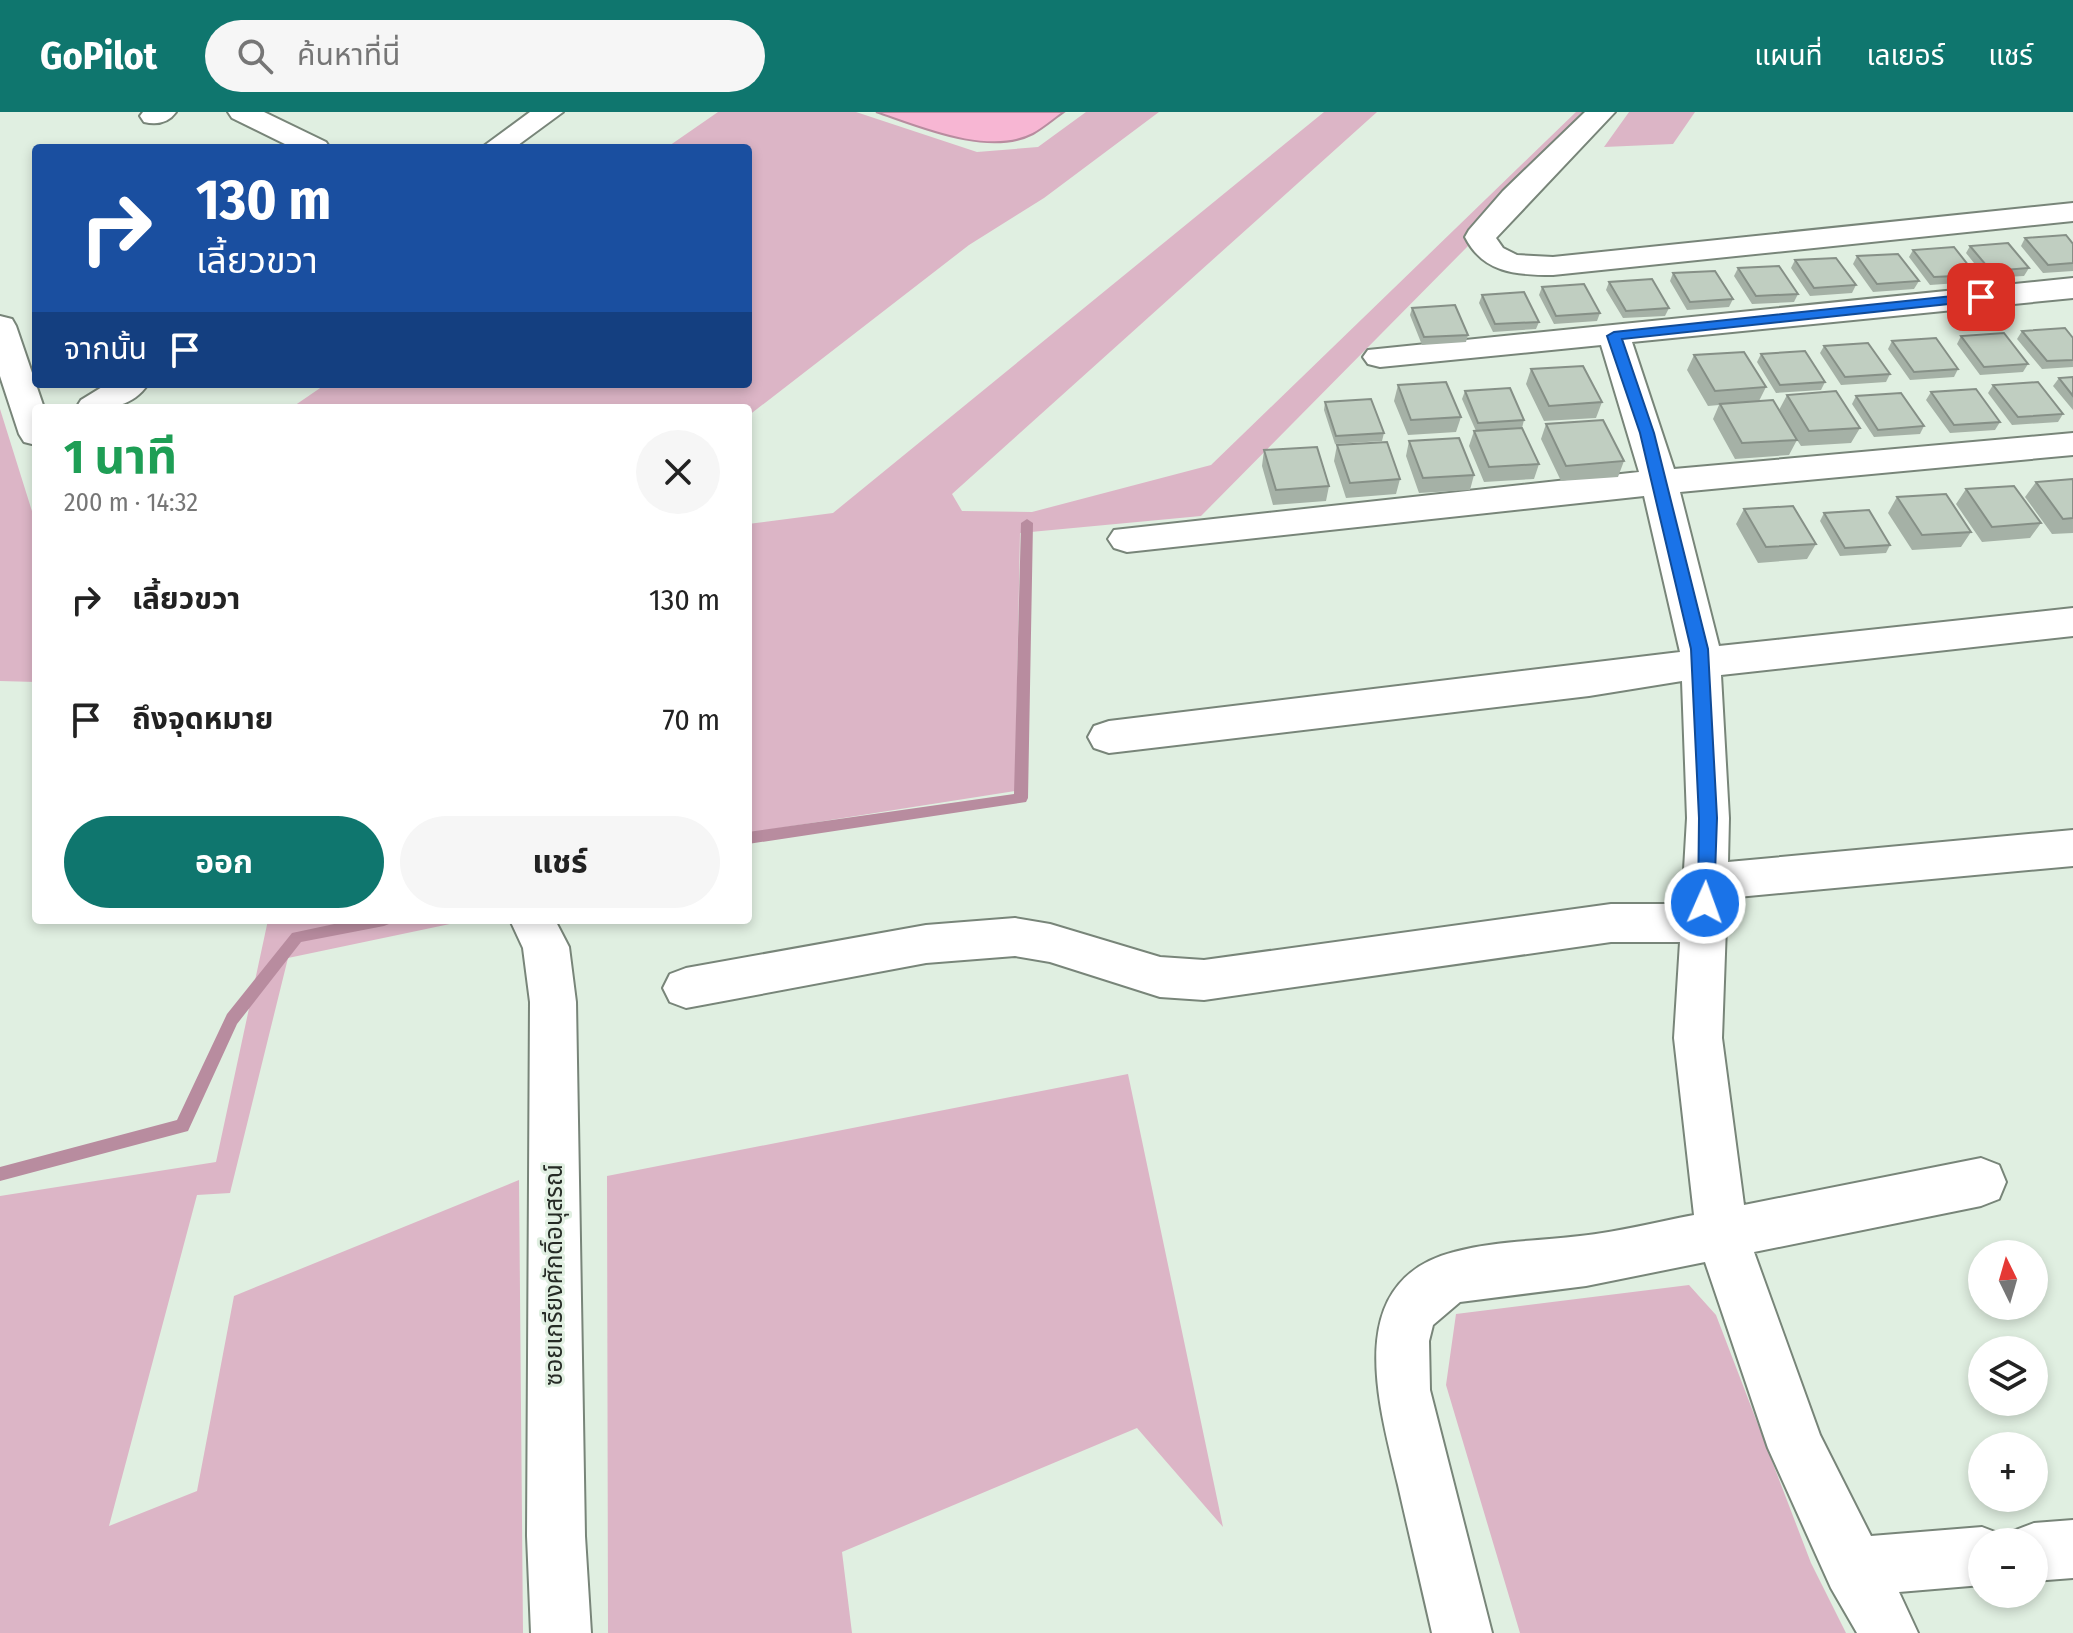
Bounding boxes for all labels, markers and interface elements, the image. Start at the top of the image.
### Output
search box [205,20,765,92]
text: GoPilot [40,33,157,79]
icon: search [233,34,277,78]
text: ค้นหาที่นี่ [297,37,400,73]
text: แผนที่ [1754,39,1823,72]
text: เลเยอร์ [1867,39,1944,72]
text: แชร์ [1988,39,2033,72]
text: 130 m [196,167,331,234]
icon: right [64,176,168,280]
text: เลี้ยวขวา [196,239,318,283]
pin [1947,263,2015,331]
icon: arrive [1959,275,2003,319]
icon: arrive [163,328,207,372]
text: จากนั้น [64,331,147,367]
text: 1 นาที [64,428,177,486]
button: close [636,430,720,514]
text: 200 m · 14:32 [64,487,198,518]
icon: right [64,578,108,622]
text: เลี้ยวขวา [132,581,240,617]
text: 130 m [649,582,720,618]
icon: arrive [64,698,108,742]
text: ถึงจุดหมาย [132,701,273,737]
text: 70 m [662,702,720,738]
button: ออก [64,816,384,908]
button: แชร์ [400,816,720,908]
position arrow [1663,861,1747,945]
street label: ซอยเกรียงศักดิ์อนุสรณ์ [539,1164,569,1386]
north arrow [1968,1240,2048,1320]
map controls [1968,1240,2048,1608]
button: layers [1968,1336,2048,1416]
button: + [1968,1432,2048,1512]
button: − [1968,1528,2048,1608]

